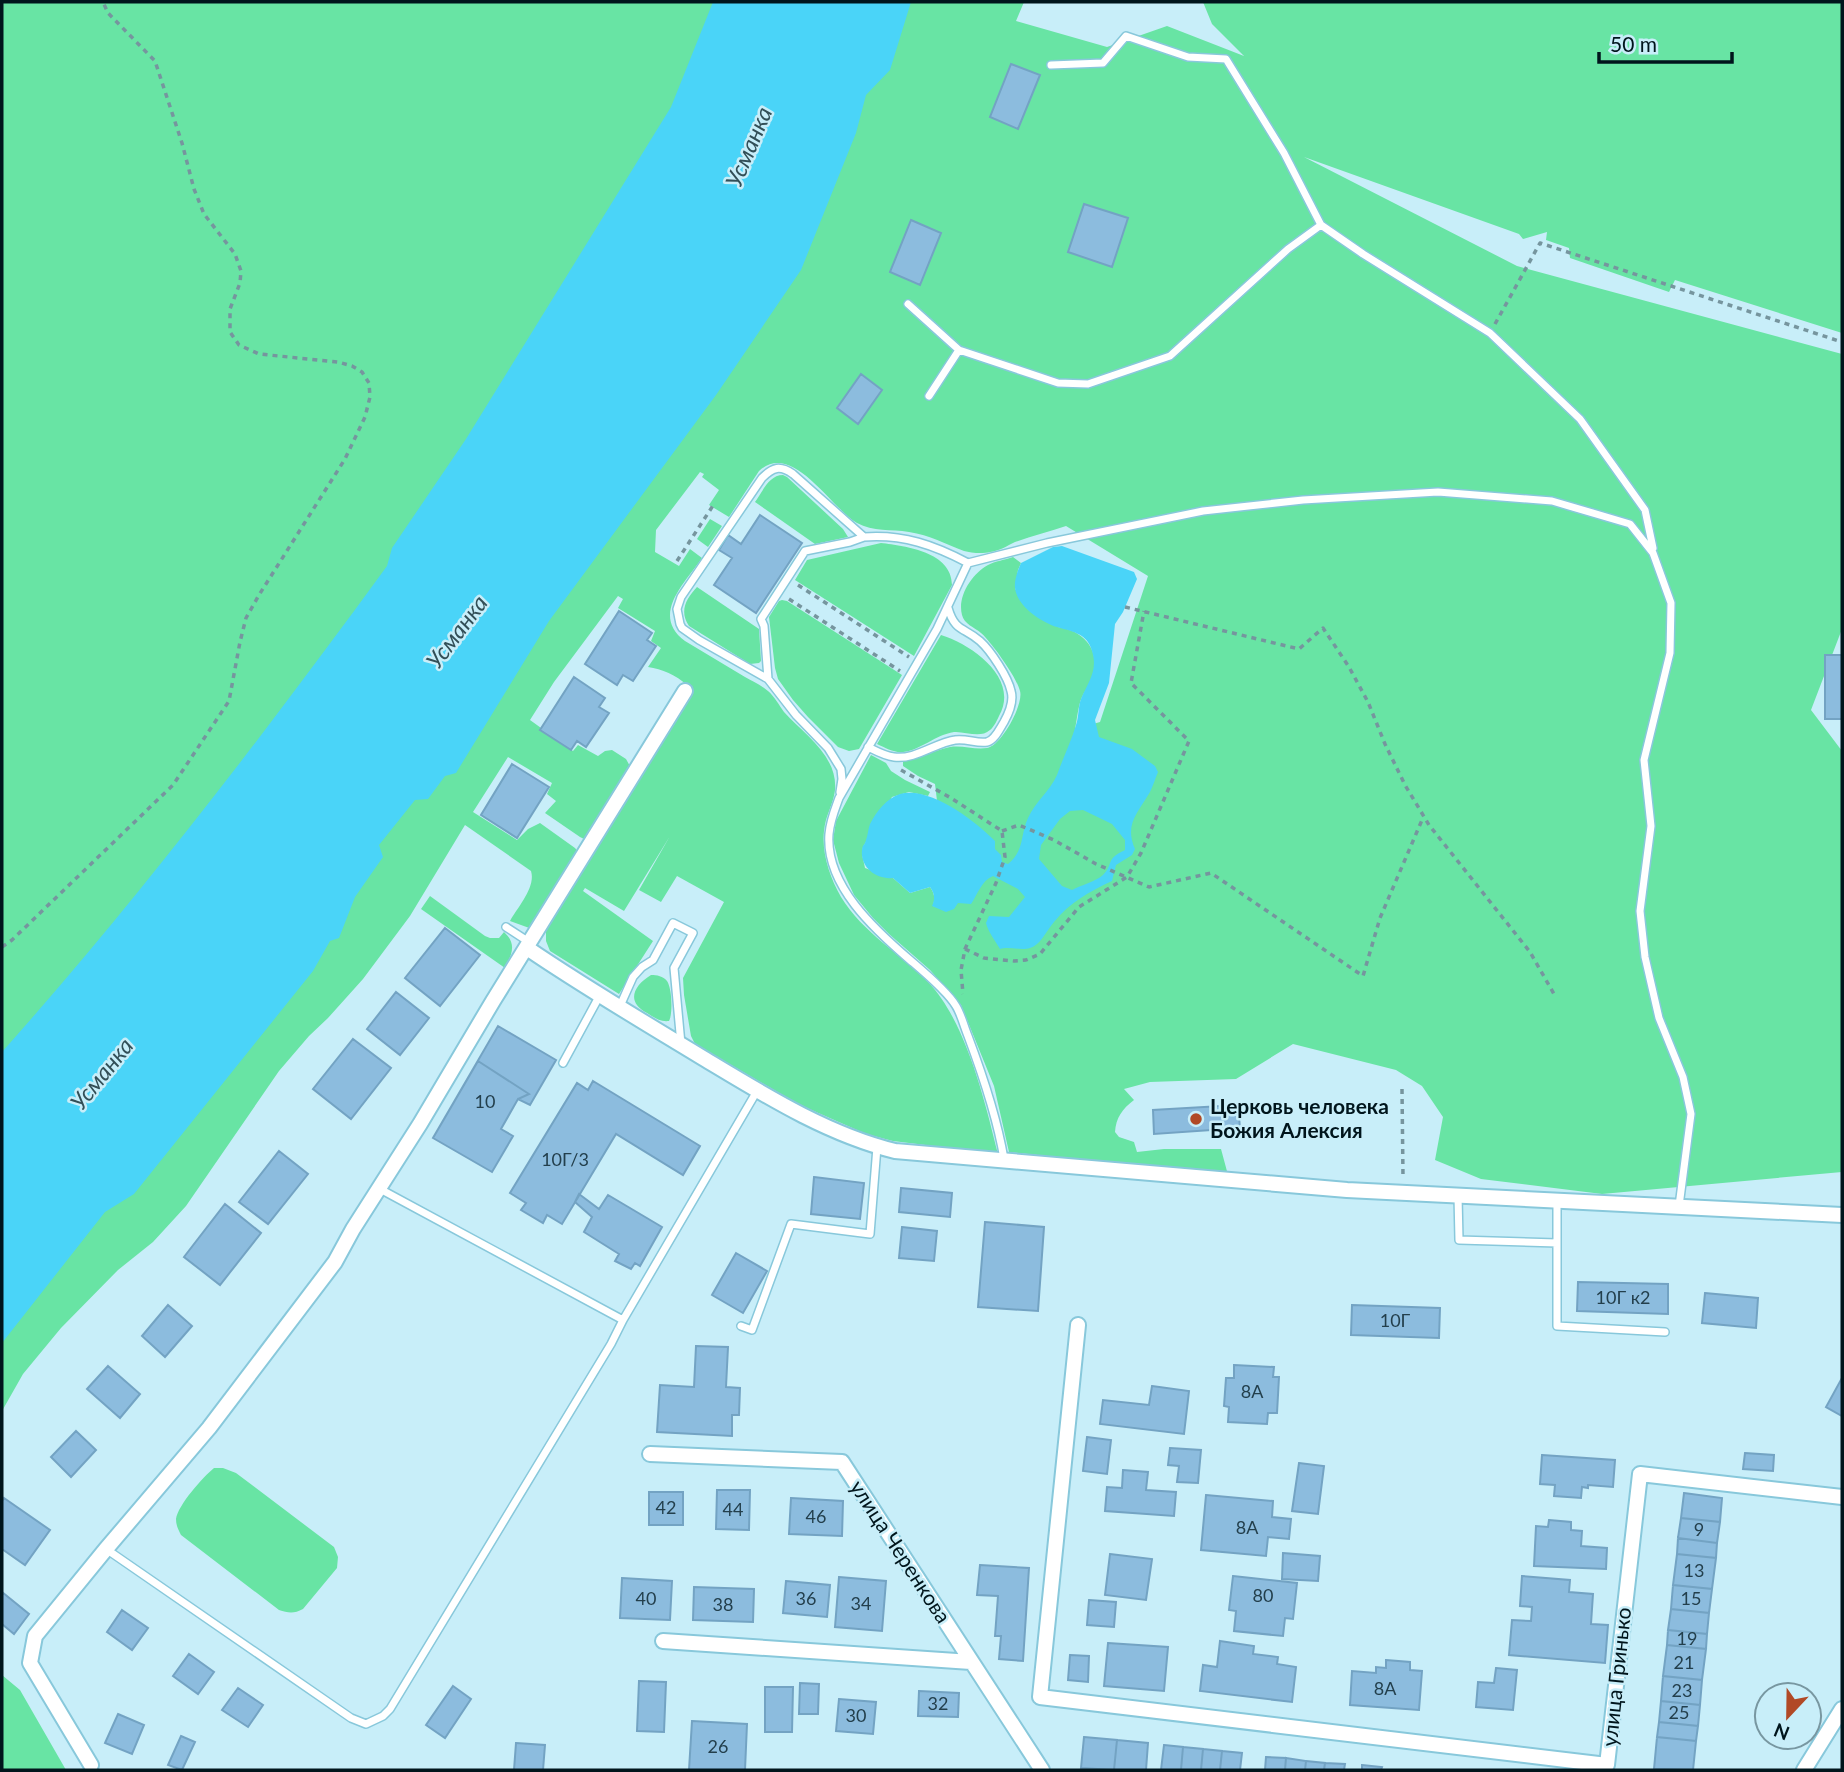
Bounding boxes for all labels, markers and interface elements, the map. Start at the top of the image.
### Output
scale bar [1599,21,1732,65]
text: 50 m [1610,31,1657,56]
water label: Усманка [719,102,777,191]
water label: Усманка [420,589,493,673]
water label: Усманка [64,1032,139,1115]
house number: 10 [475,1090,495,1112]
place label: Церковь человека Божия Алексия [1210,1093,1389,1142]
marker: Церковь человека Божия Алексия [1188,1111,1204,1127]
house number: 10Г/3 [541,1148,589,1170]
house number: 10Г к2 [1596,1286,1650,1308]
house number: 10Г [1380,1309,1411,1331]
house number: 8А [1241,1380,1264,1402]
street label: улица Черенкова [846,1475,957,1627]
house number: 42 [656,1496,676,1518]
house number: 44 [723,1498,743,1520]
house number: 46 [806,1505,826,1527]
house number: 8А [1236,1516,1259,1538]
house number: 9 [1694,1518,1704,1540]
house number: 13 [1684,1559,1704,1581]
house number: 80 [1253,1584,1273,1606]
house number: 40 [636,1587,656,1609]
house number: 36 [796,1587,816,1609]
house number: 15 [1681,1587,1701,1609]
house number: 34 [851,1592,871,1614]
house number: 38 [713,1593,733,1615]
street label: улица Гринько [1596,1606,1635,1748]
house number: 19 [1677,1627,1697,1649]
house number: 21 [1674,1651,1694,1673]
house number: 8А [1374,1677,1397,1699]
house number: 23 [1672,1679,1692,1701]
north arrow [1753,1681,1823,1751]
house number: 32 [928,1692,948,1714]
house number: 25 [1669,1701,1689,1723]
house number: 30 [846,1704,866,1726]
text: N [1770,1719,1793,1746]
house number: 26 [708,1735,728,1757]

